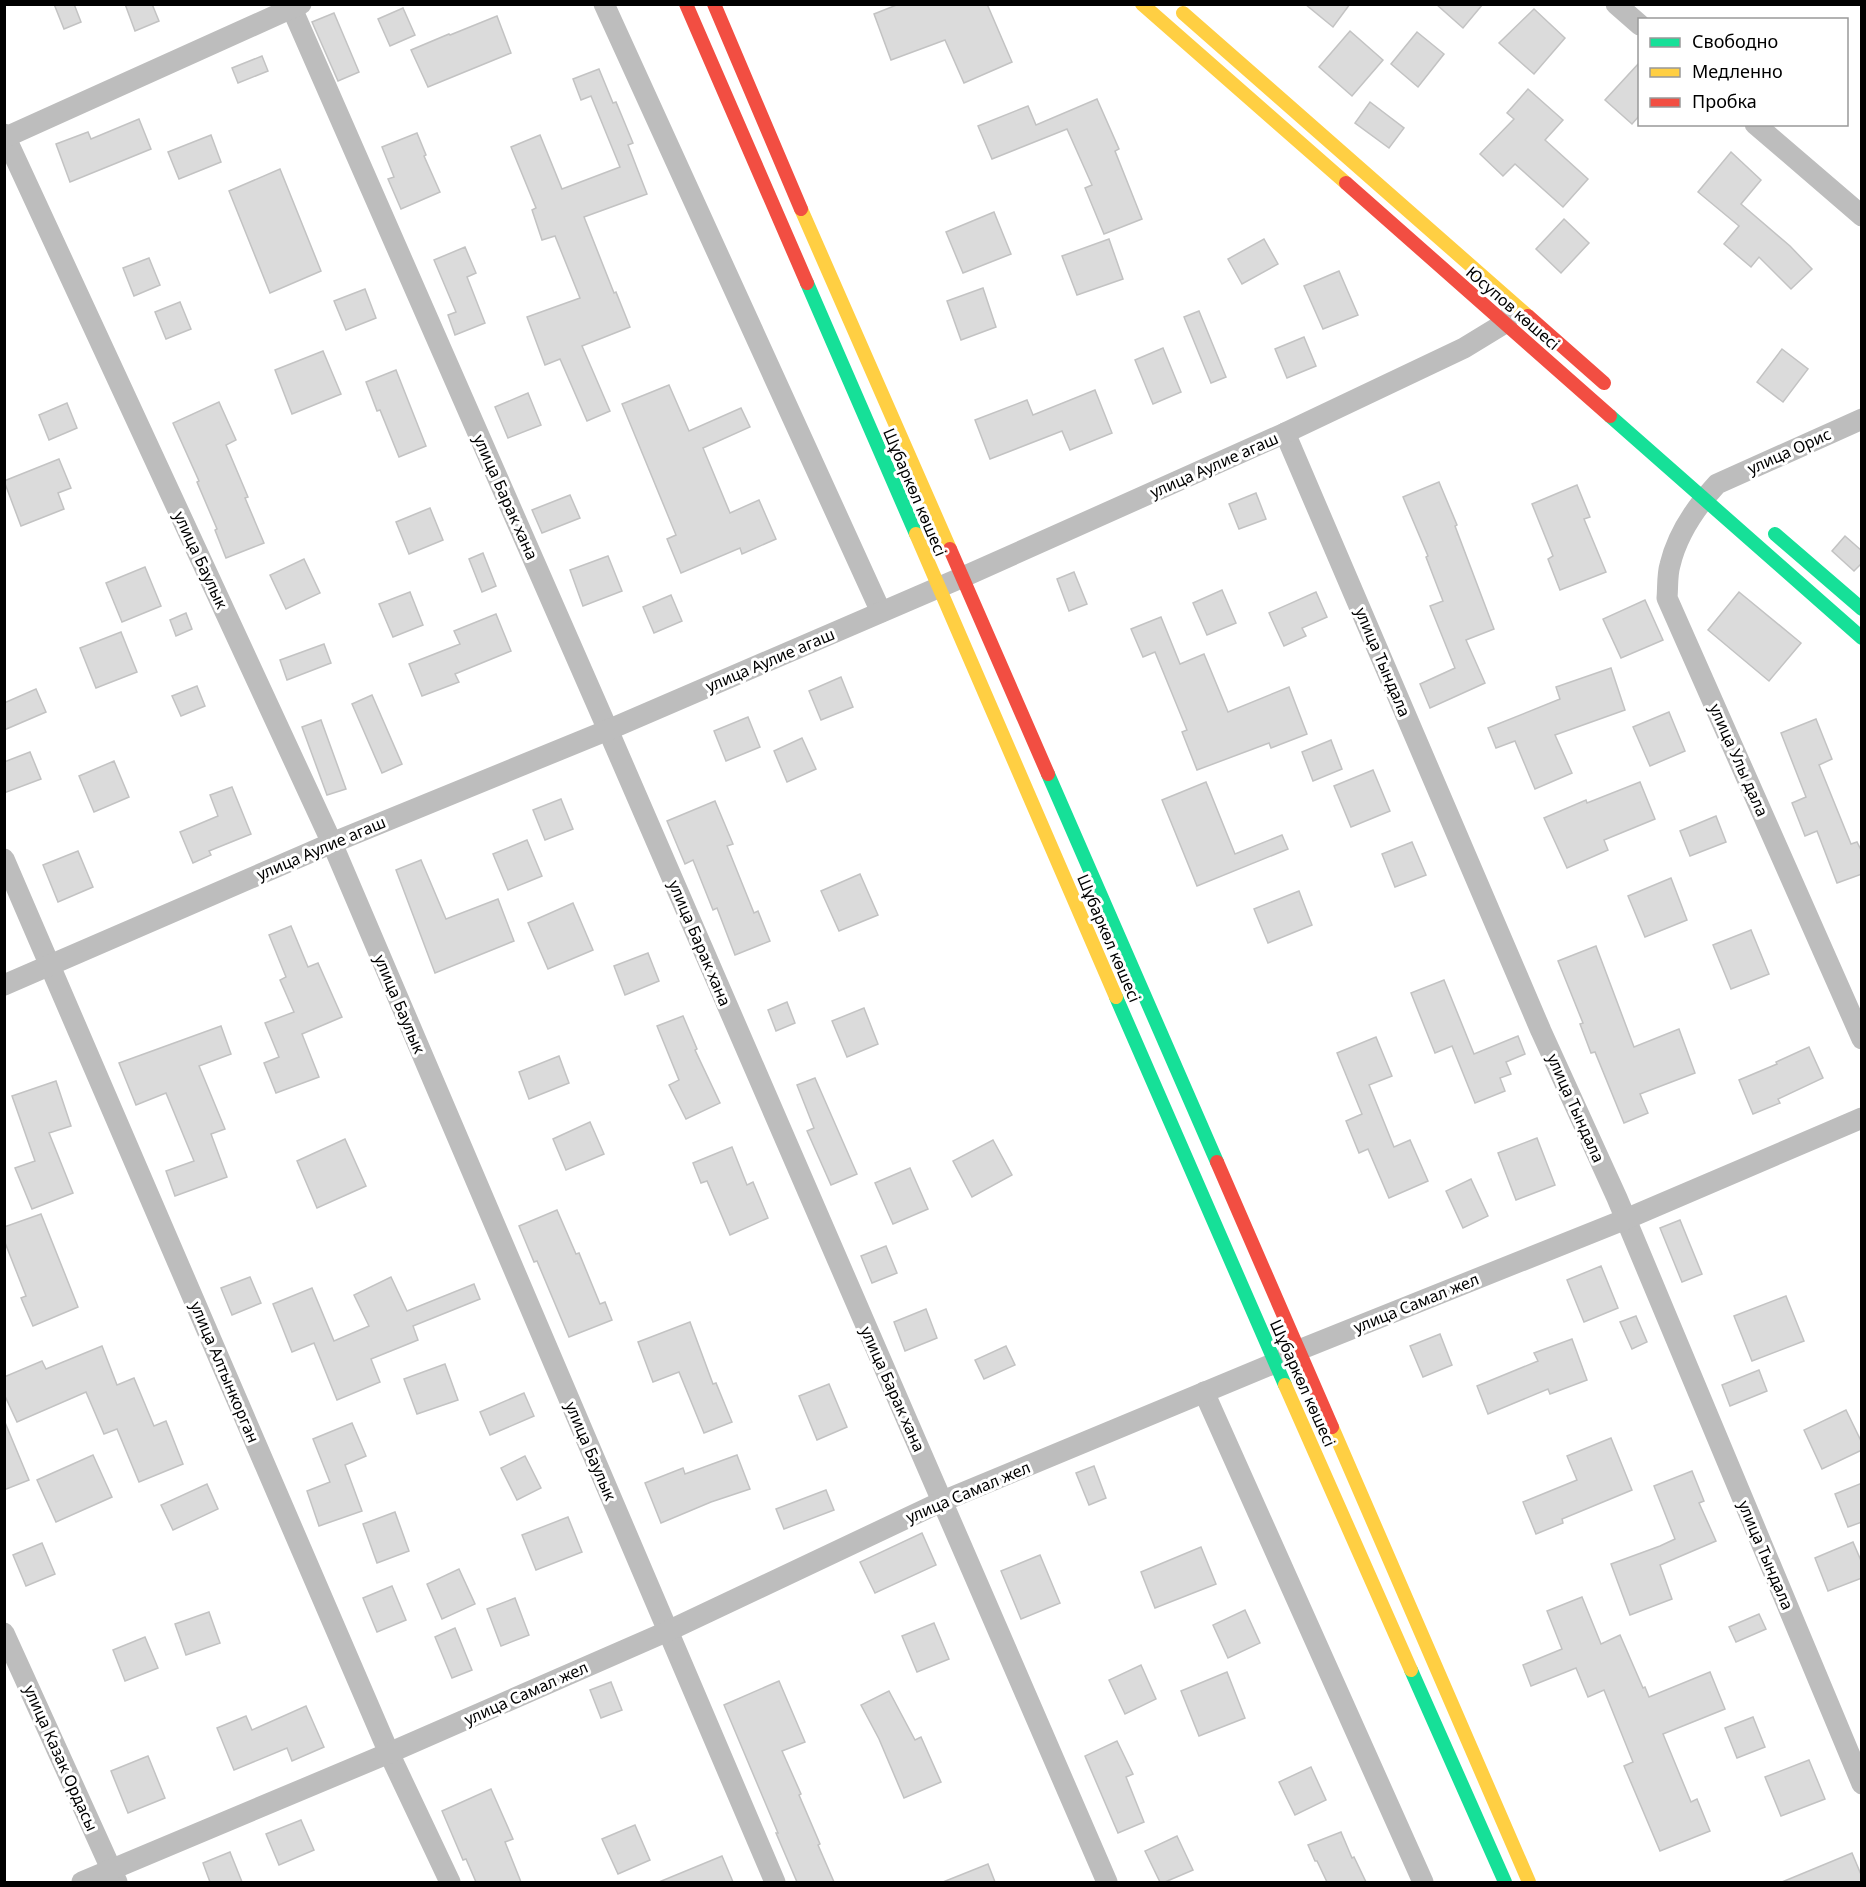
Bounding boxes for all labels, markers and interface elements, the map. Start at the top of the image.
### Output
legend [1638,18,1848,126]
text: Свободно [1692,29,1778,53]
text: Медленно [1692,59,1783,83]
text: Пробка [1692,89,1757,113]
street label: Юсупов көшесі [1461,261,1565,355]
street label: улица Орис [1744,423,1834,479]
street label: Шұбаркөл көшесі [878,425,952,559]
street label: улица Аулие агаш [1146,427,1282,503]
street label: улица Барак хана [468,431,544,563]
street label: улица Баулык [169,508,233,613]
street label: улица Тындала [1350,604,1416,720]
street label: улица Аулие агаш [702,623,838,697]
street label: улица Улы дала [1704,700,1774,820]
street label: улица Аулие агаш [253,811,389,885]
street label: Шұбаркөл көшесі [1072,871,1146,1005]
street label: улица Барак хана [664,877,736,1009]
street label: улица Баулык [369,951,431,1057]
street label: улица Тындала [1542,1050,1610,1166]
street label: улица Самал жел [1350,1268,1482,1338]
street label: улица Алтынкорган [185,1298,265,1446]
street label: Шұбаркөл көшесі [1265,1316,1341,1450]
street label: улица Барак хана [855,1323,931,1455]
street label: улица Баулык [560,1398,622,1504]
street label: улица Самал жел [902,1456,1034,1528]
street label: улица Тындала [1733,1497,1799,1613]
street label: улица Самал жел [461,1656,591,1730]
street label: улица Казак Ордасы [19,1681,103,1835]

